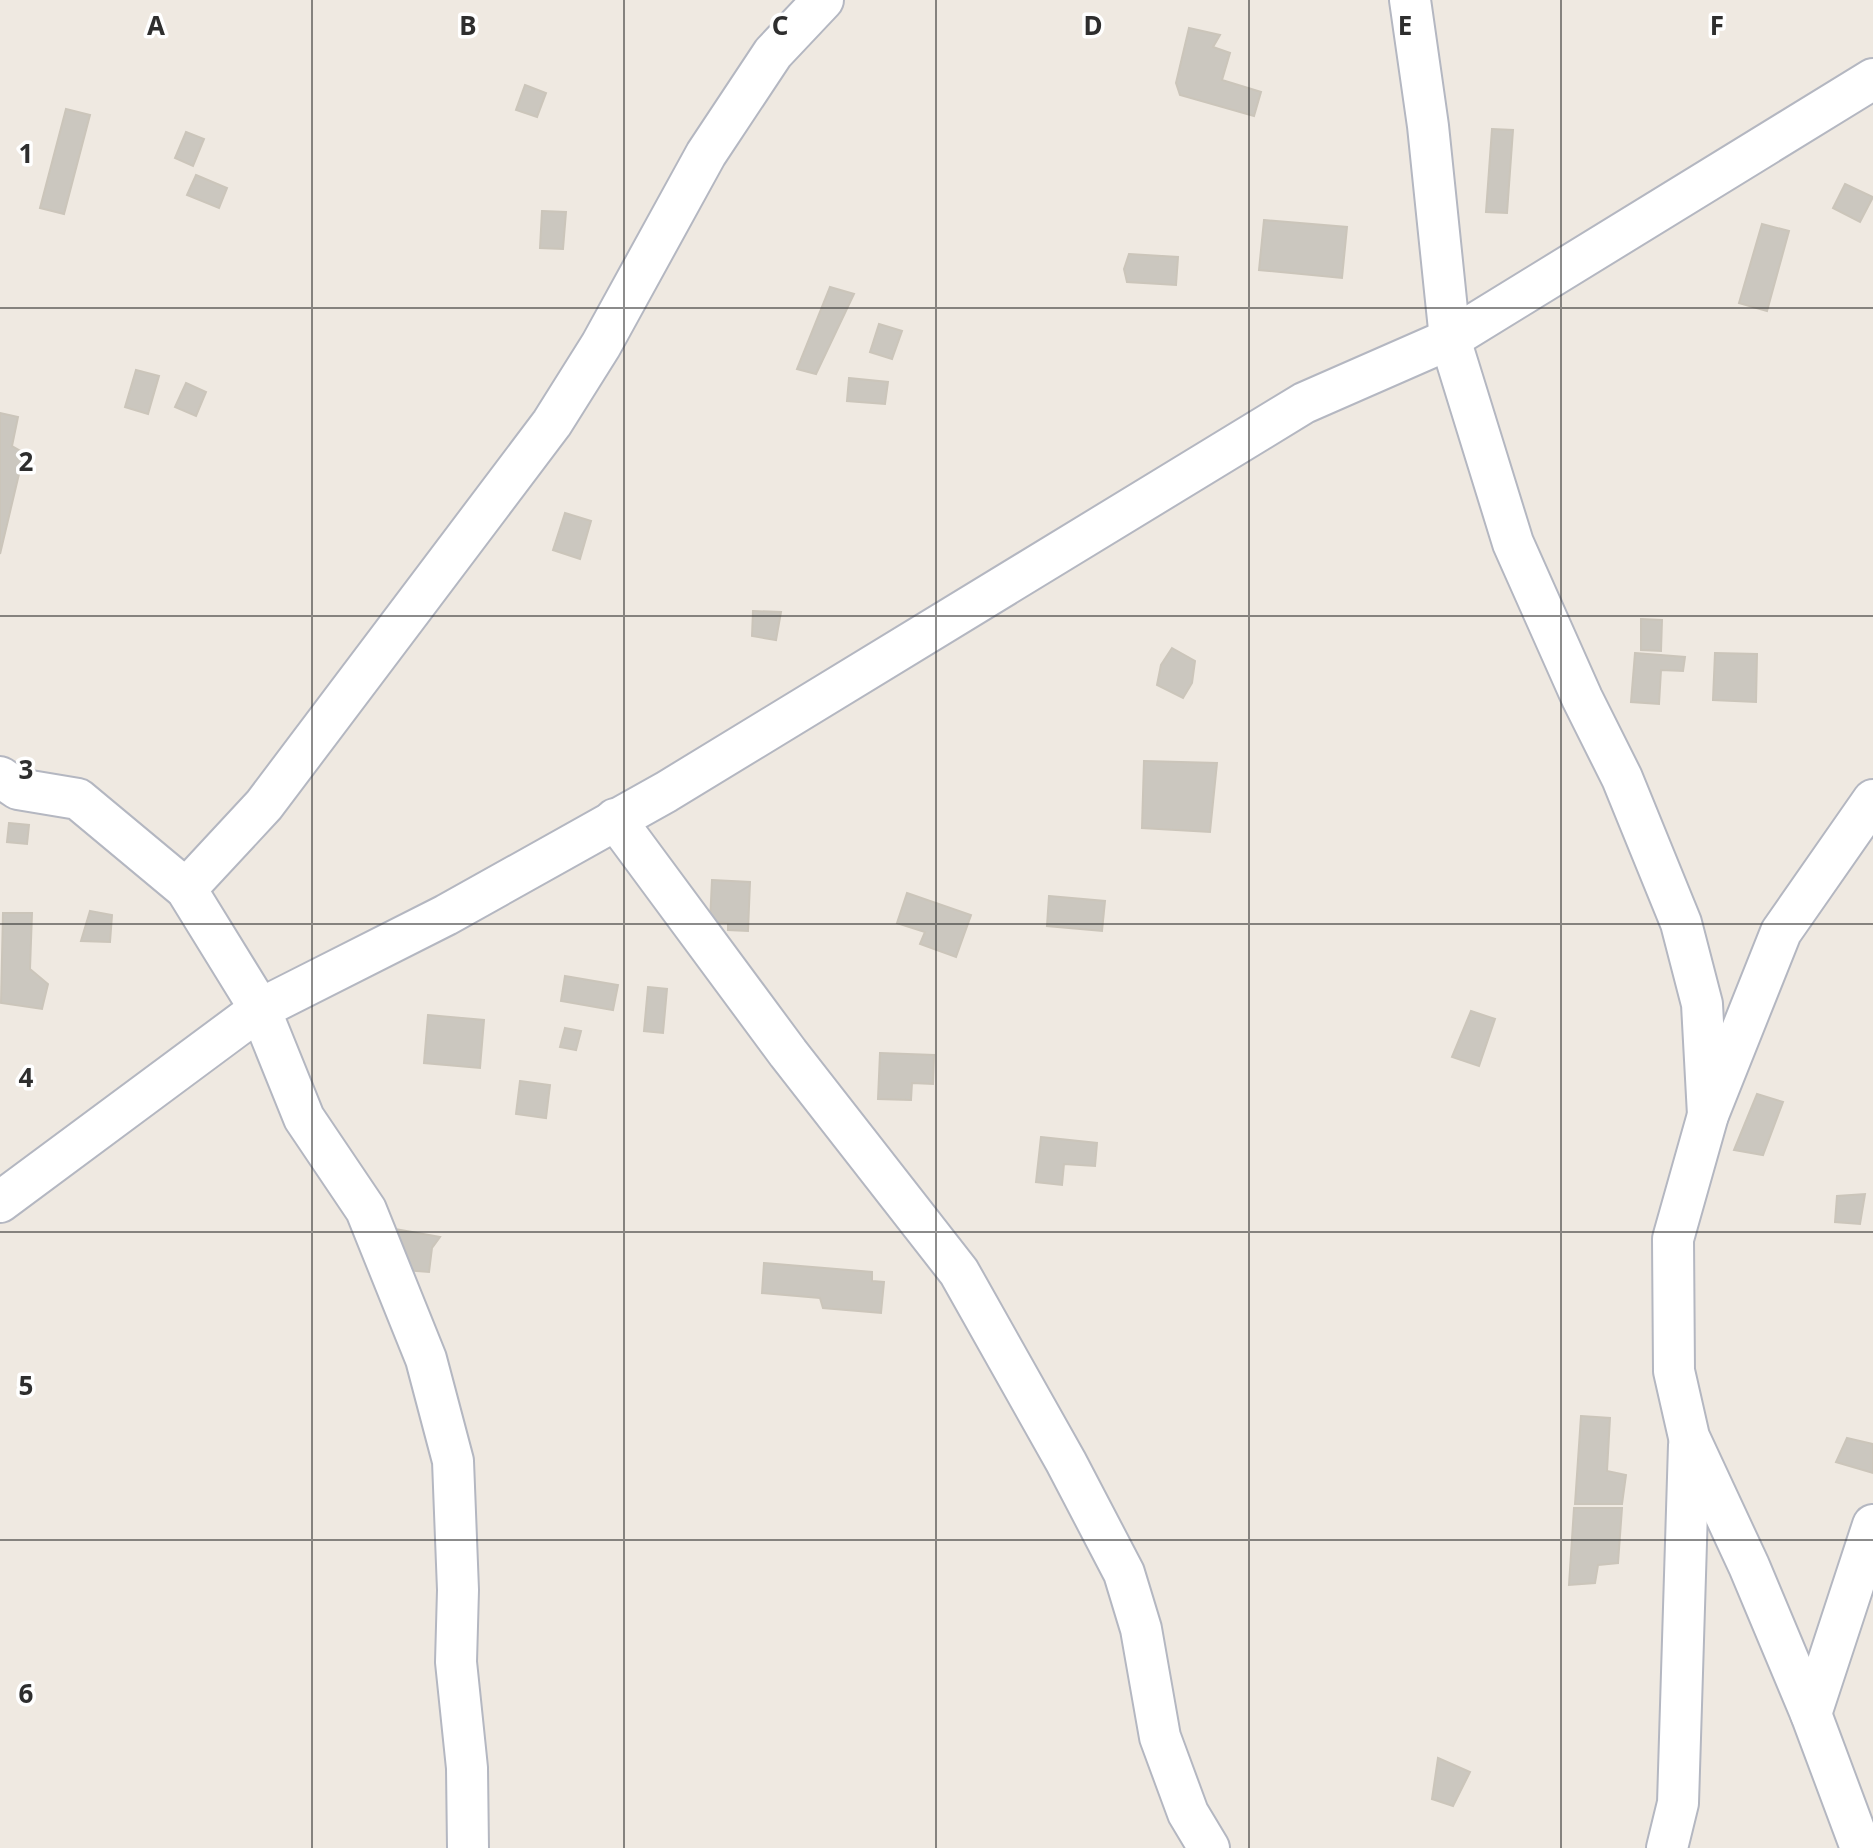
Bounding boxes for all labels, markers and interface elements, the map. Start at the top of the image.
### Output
text: A [147,7,165,43]
text: B [459,7,477,43]
text: C [772,7,788,43]
text: D [1083,7,1103,43]
text: E [1398,7,1412,43]
text: F [1710,7,1724,43]
text: 1 [19,135,33,171]
text: 2 [19,443,34,479]
text: 3 [19,751,33,787]
text: 4 [19,1059,34,1095]
text: 5 [19,1367,33,1403]
text: 6 [19,1675,34,1711]

